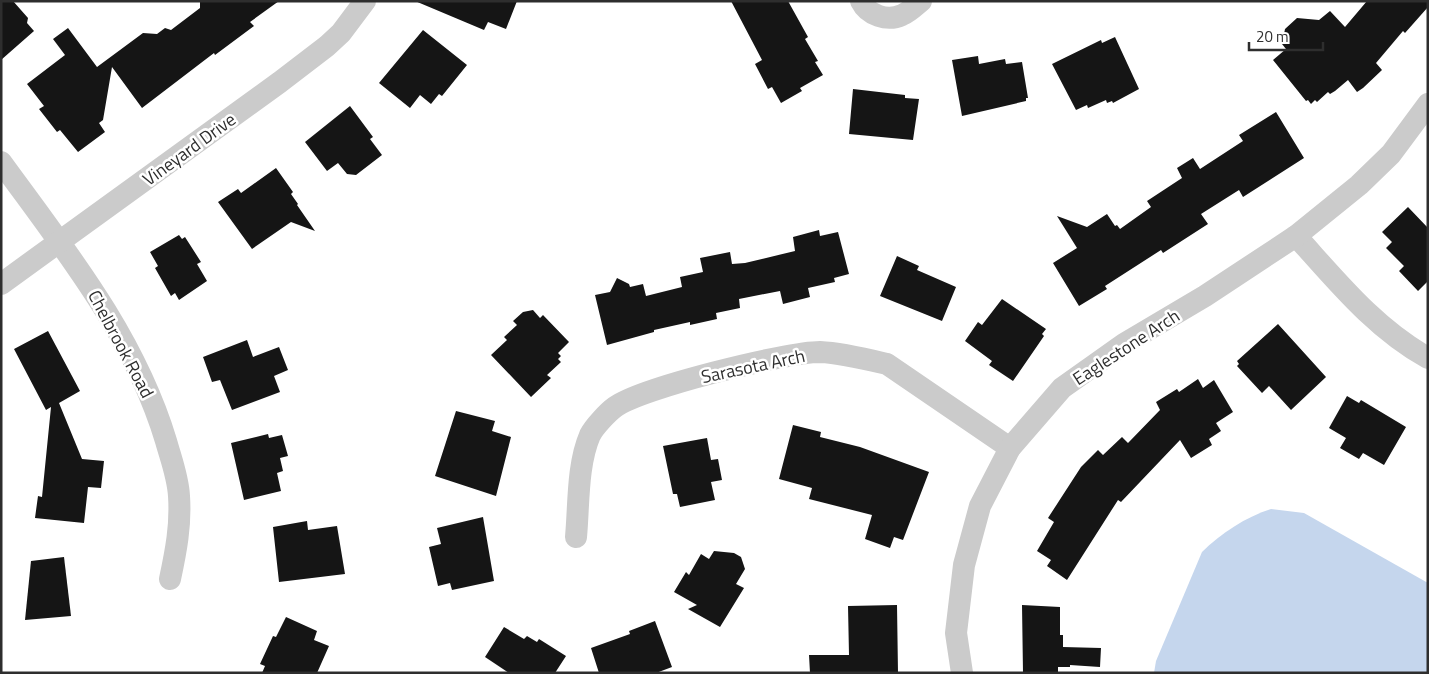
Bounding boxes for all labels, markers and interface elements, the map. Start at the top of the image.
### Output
scale bar [1249,20,1323,52]
text: 20 m [1256,25,1289,48]
street label: Vineyard Drive [137,106,241,192]
street label: Chelbrook Road [81,285,161,403]
street label: Eaglestone Arch [1067,302,1185,392]
street label: Sarasota Arch [699,342,807,390]

